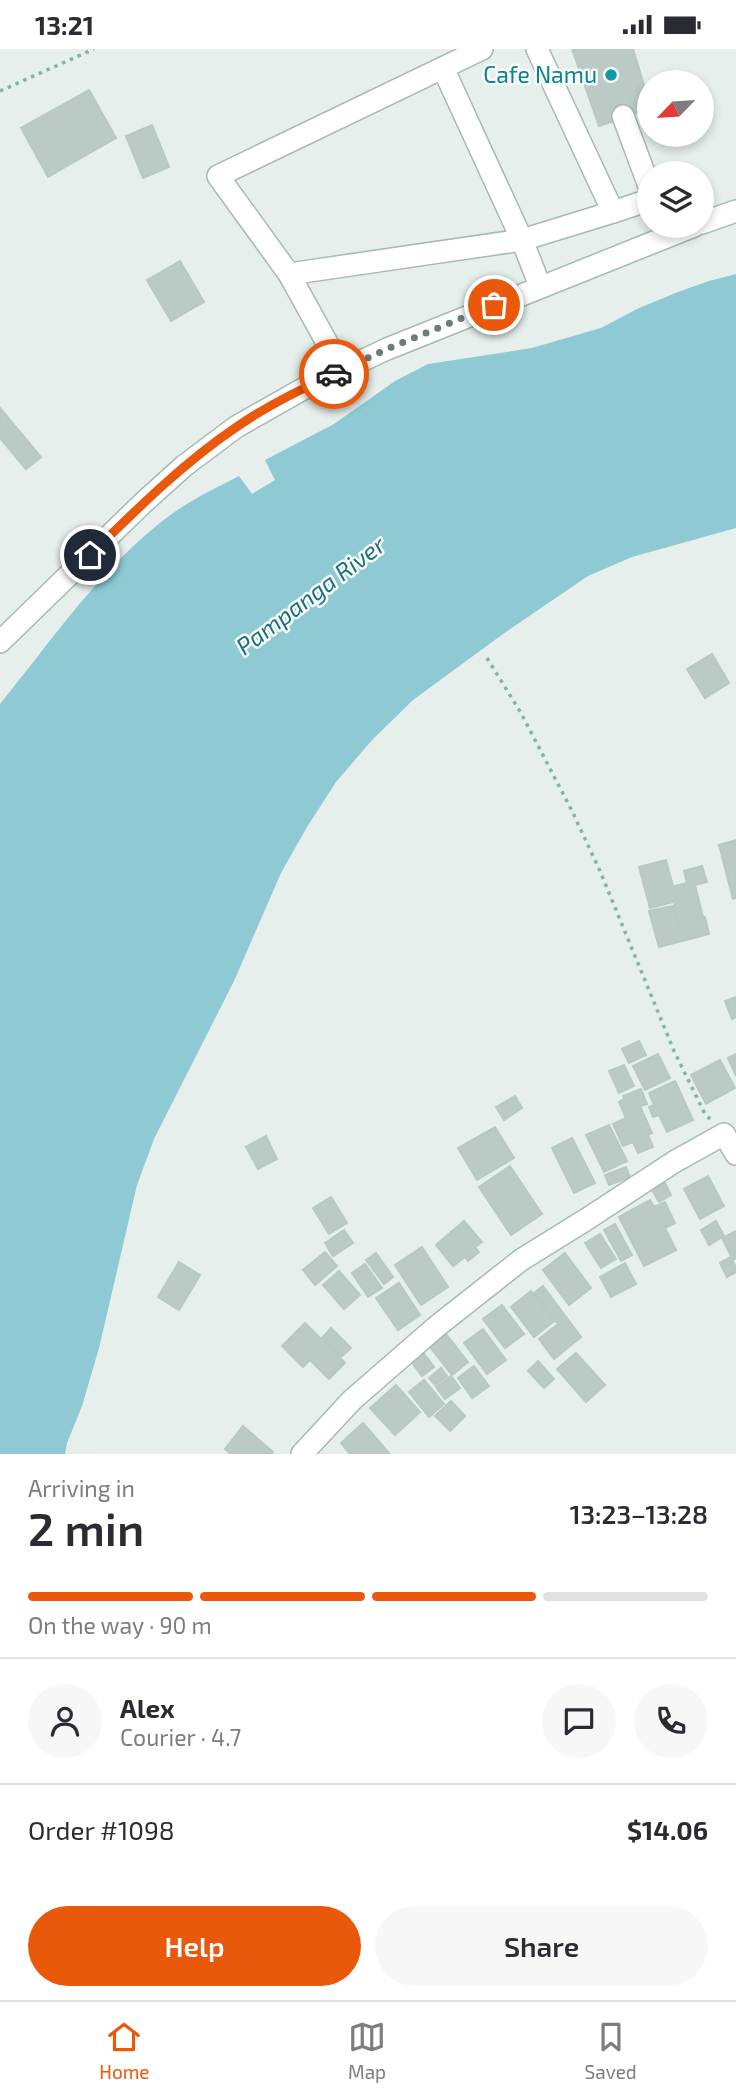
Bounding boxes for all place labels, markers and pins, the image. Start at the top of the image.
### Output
place label: Cafe Namu [483,60,597,88]
marker: Cafe Namu [603,67,619,83]
pin [464,275,524,335]
pin [60,525,120,585]

